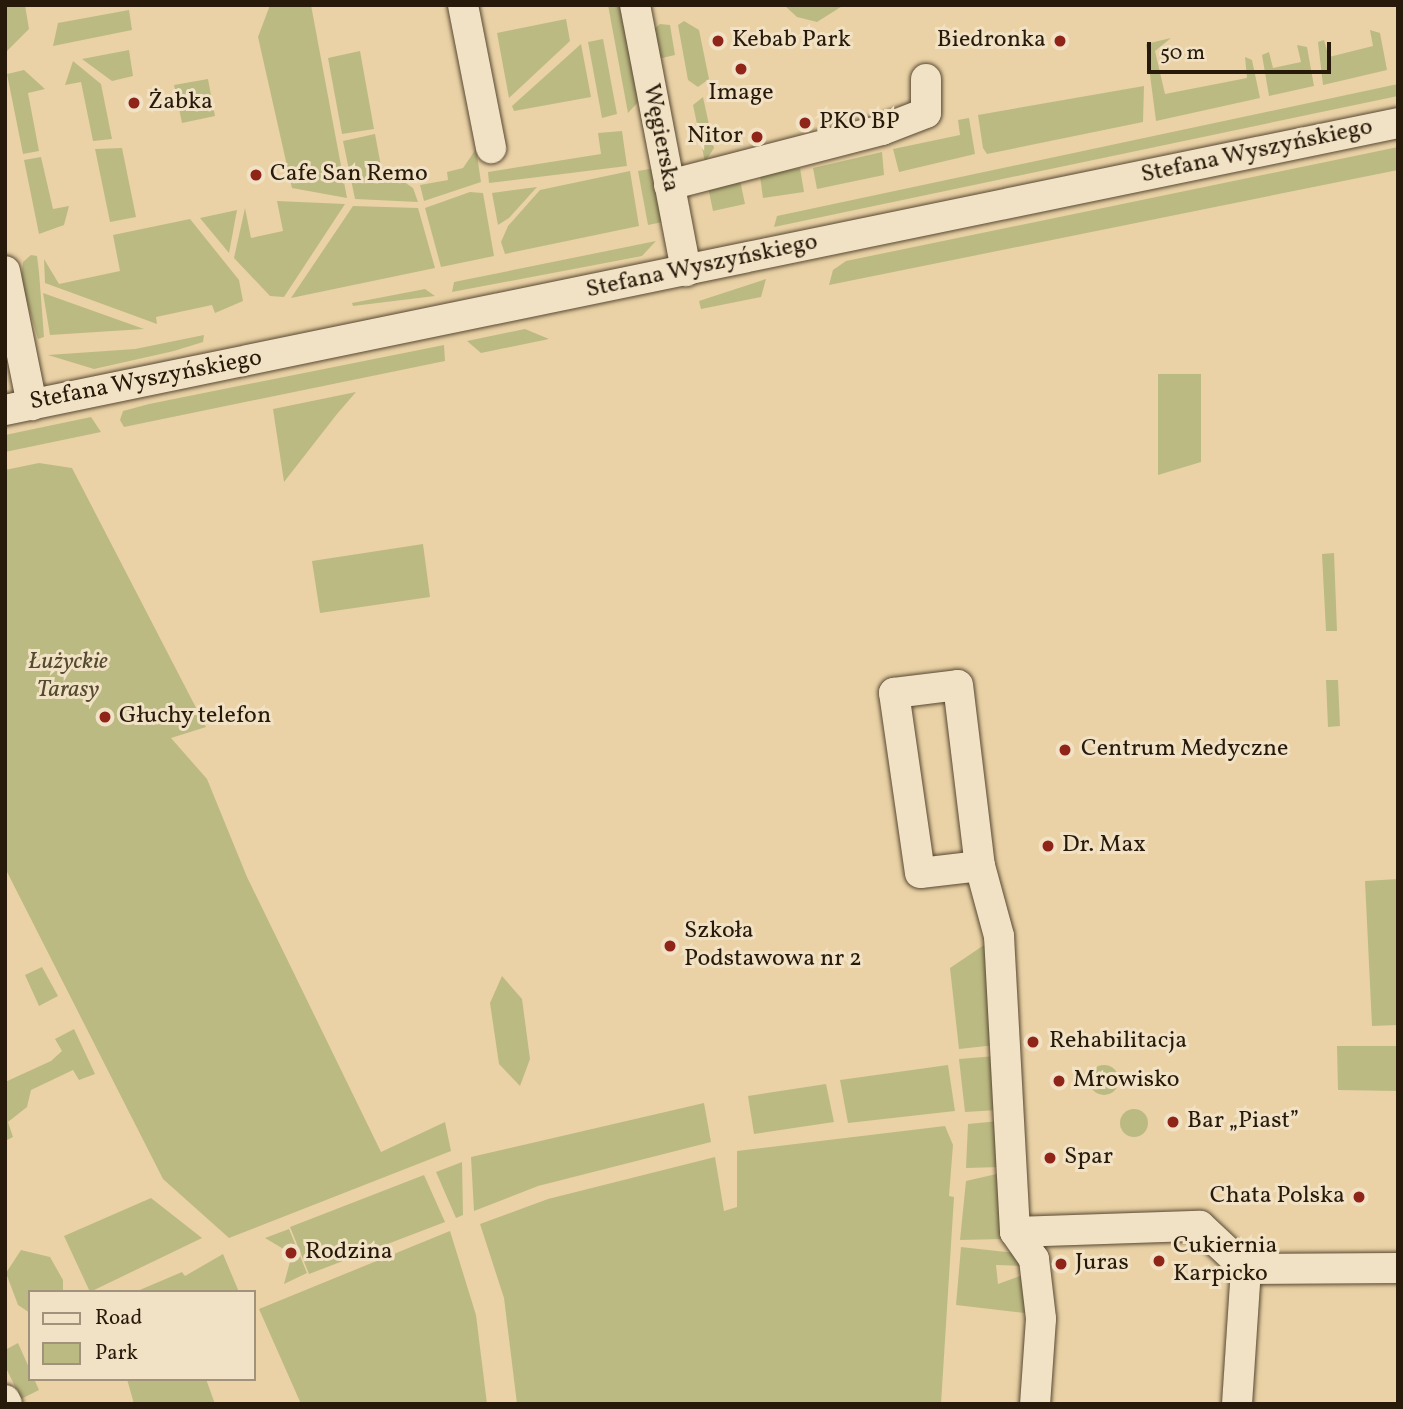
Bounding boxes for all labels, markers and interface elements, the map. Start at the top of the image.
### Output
place label: Kebab Park [732,27,851,55]
place label: Biedronka [937,27,1046,55]
scale bar [1151,28,1335,72]
marker: Kebab Park [710,33,726,49]
marker: Biedronka [1052,33,1068,49]
text: 50 m [1160,39,1205,68]
marker: Image [733,61,749,77]
place label: Image [708,80,774,108]
street label: Węgierska [635,81,685,195]
place label: Żabka [148,89,213,117]
marker: Żabka [126,95,142,111]
place label: PKO BP [819,109,900,137]
street label: Stefana Wyszyńskiego [1138,113,1376,191]
marker: PKO BP [797,115,813,131]
place label: Nitor [687,123,743,151]
marker: Nitor [749,129,765,145]
place label: Cafe San Remo [270,161,428,189]
marker: Cafe San Remo [248,167,264,183]
street label: Stefana Wyszyńskiego [583,228,821,306]
street label: Stefana Wyszyńskiego [27,344,265,418]
park label: Łużyckie Tarasy [28,649,108,705]
place label: Głuchy telefon [119,703,272,731]
marker: Głuchy telefon [97,709,113,725]
place label: Centrum Medyczne [1081,736,1288,764]
marker: Centrum Medyczne [1055,740,1075,760]
place label: Dr. Max [1062,832,1146,860]
marker: Dr. Max [1040,838,1056,854]
place label: Szkoła Podstawowa nr 2 [684,918,862,974]
marker: Szkoła Podstawowa nr 2 [662,938,678,954]
place label: Rehabilitacja [1049,1028,1187,1056]
marker: Rehabilitacja [1023,1032,1043,1052]
place label: Mrowisko [1073,1067,1179,1095]
marker: Mrowisko [1051,1073,1067,1089]
place label: Bar „Piast” [1187,1108,1299,1136]
marker: Bar „Piast” [1165,1114,1181,1130]
place label: Spar [1064,1144,1113,1172]
marker: Spar [1042,1150,1058,1166]
place label: Chata Polska [1210,1183,1345,1211]
marker: Chata Polska [1351,1189,1367,1205]
place label: Cukiernia Karpicko [1173,1233,1277,1289]
place label: Rodzina [305,1239,393,1267]
marker: Rodzina [283,1245,299,1261]
place label: Juras [1075,1250,1129,1278]
marker: Cukiernia Karpicko [1151,1253,1167,1269]
marker: Juras [1053,1256,1069,1272]
legend [28,1290,256,1381]
text: Road [95,1304,142,1333]
text: Park [95,1339,138,1368]

